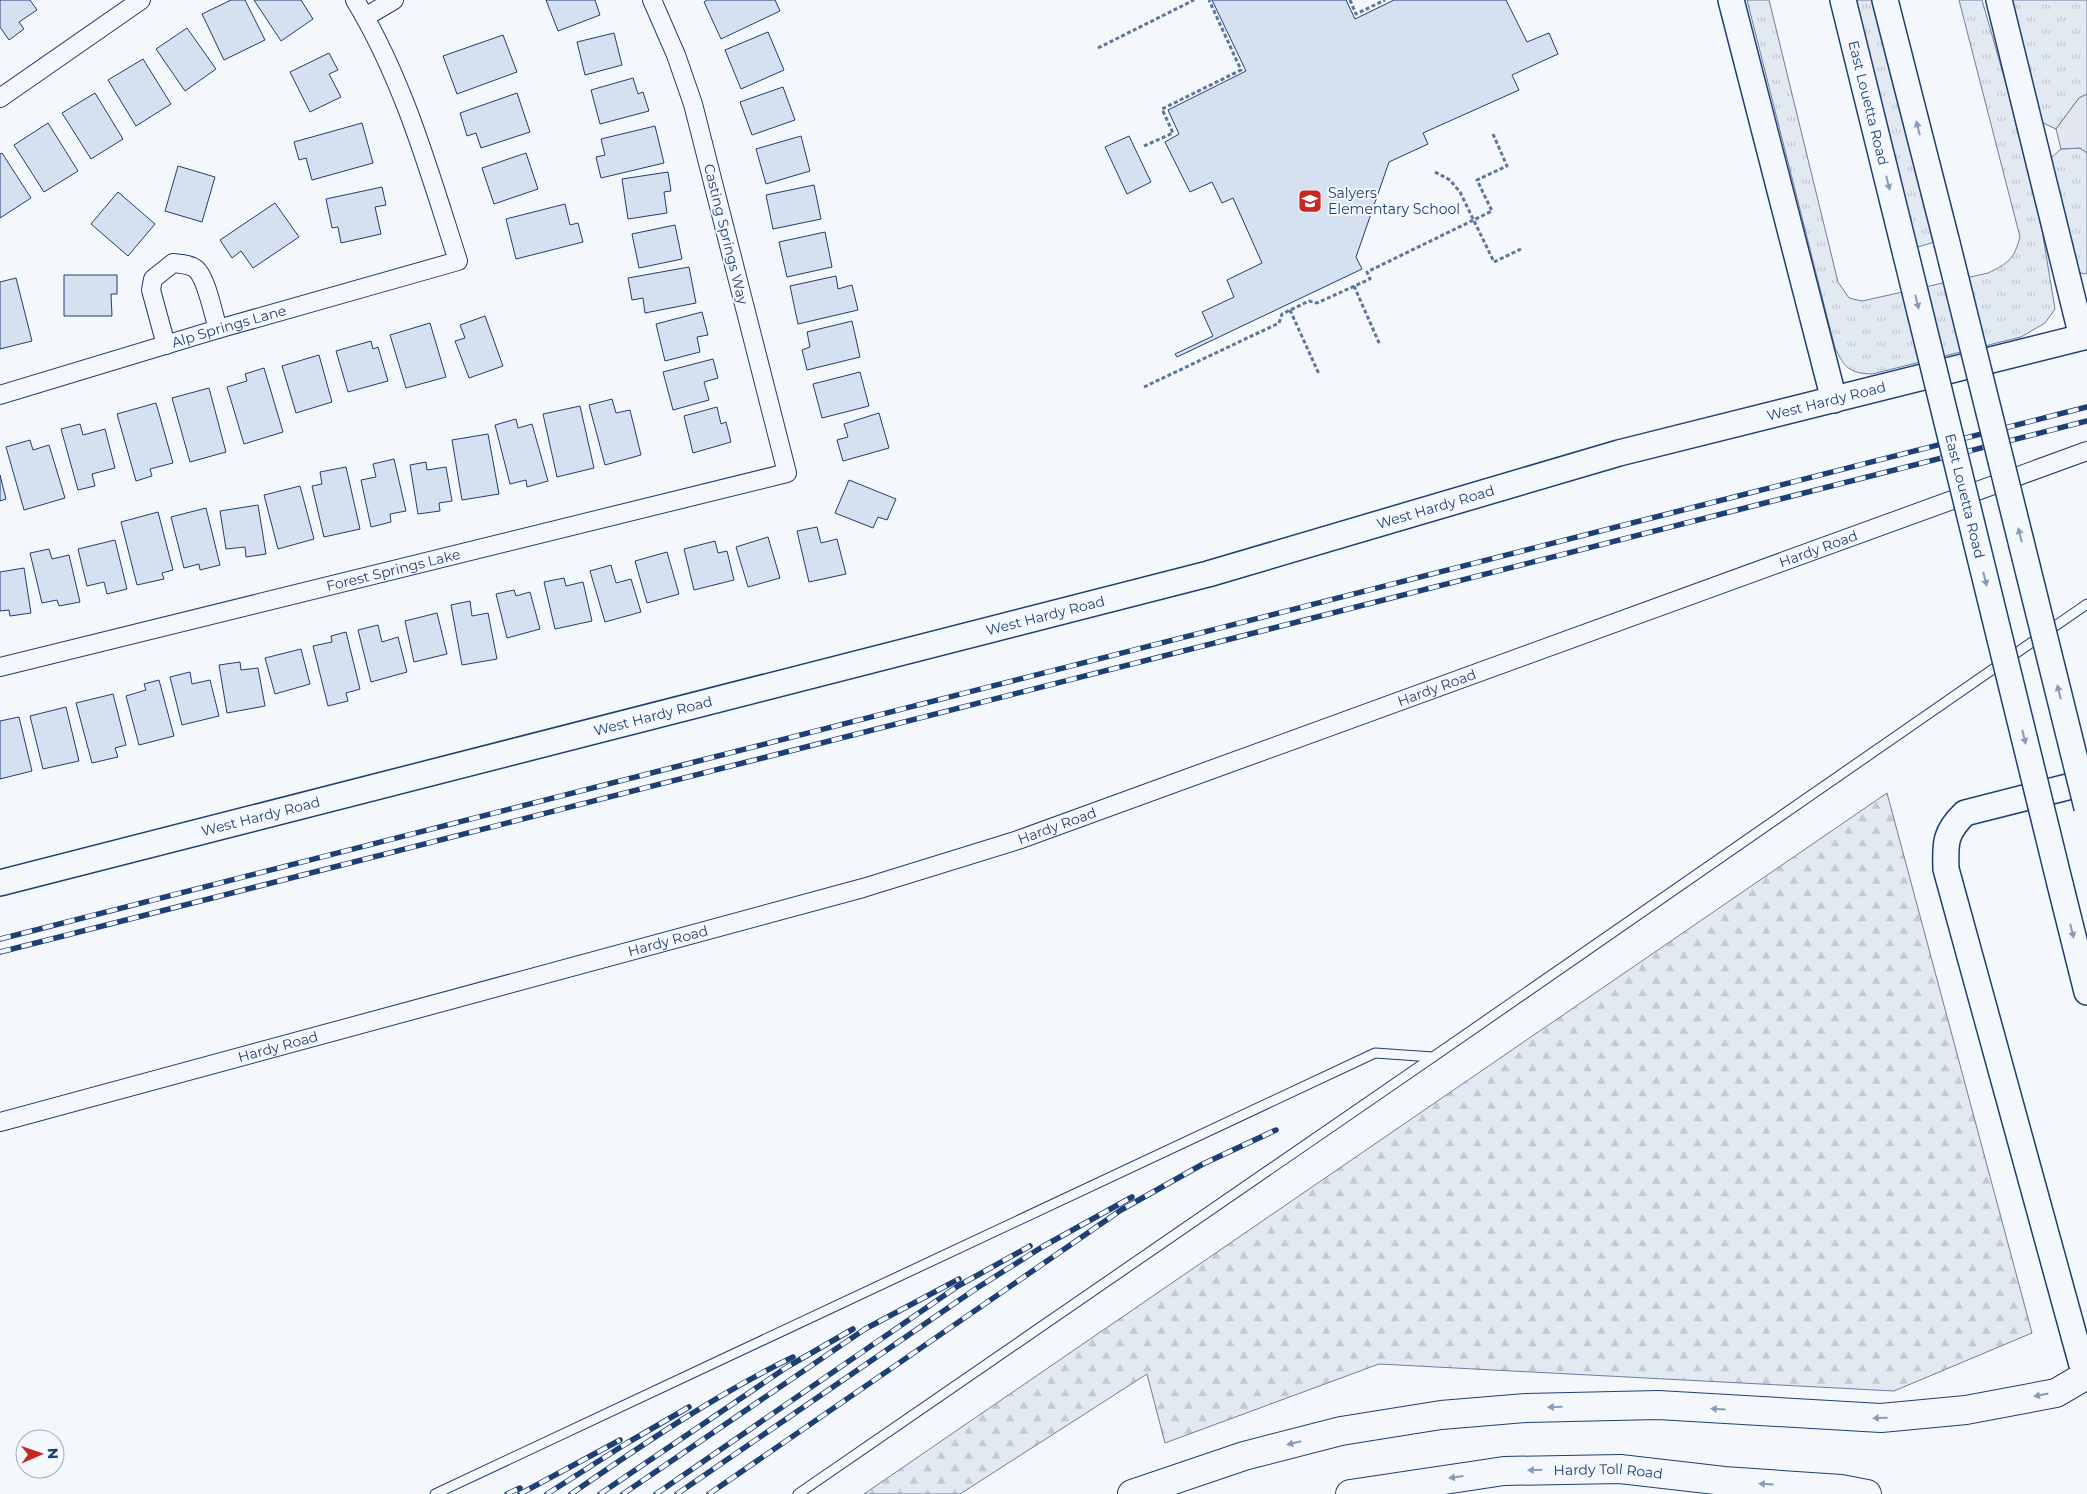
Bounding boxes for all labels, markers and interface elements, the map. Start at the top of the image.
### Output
street label: East Louetta Road [1844,39,1893,167]
one-way arrow [1914,120,1922,135]
street label: Casting Springs Way [700,162,752,307]
one-way arrow [1884,176,1892,191]
place label: Salyers Elementary School [1328,184,1460,218]
school or university icon: Salyers Elementary School [1297,188,1323,214]
one-way arrow [1914,295,1922,310]
street label: Alp Springs Lane [169,301,288,352]
street label: West Hardy Road [1765,378,1888,425]
street label: East Louetta Road [1941,432,1989,560]
street label: West Hardy Road [1374,481,1496,533]
street label: Hardy Road [1776,526,1860,571]
one-way arrow [2015,527,2023,542]
street label: Forest Springs Lake [324,545,462,595]
one-way arrow [1981,571,1989,586]
street label: West Hardy Road [984,592,1107,639]
street label: Hardy Road [1395,665,1479,710]
one-way arrow [2054,685,2062,700]
street label: West Hardy Road [592,692,714,740]
one-way arrow [2020,729,2028,744]
street label: West Hardy Road [199,793,322,840]
street label: Hardy Road [1015,803,1099,848]
street label: Hardy Road [626,921,710,960]
one-way arrow [2068,924,2076,939]
street label: Hardy Road [236,1027,320,1066]
one-way arrow [2032,1392,2048,1400]
one-way arrow [1547,1404,1563,1412]
one-way arrow [1709,1404,1725,1412]
one-way arrow [1872,1414,1888,1422]
north arrow [15,1429,65,1479]
one-way arrow [1287,1439,1302,1447]
text: N [44,1448,62,1460]
street label: Hardy Toll Road [1553,1460,1664,1483]
one-way arrow [1527,1466,1543,1474]
one-way arrow [1448,1473,1464,1481]
one-way arrow [1758,1479,1774,1487]

